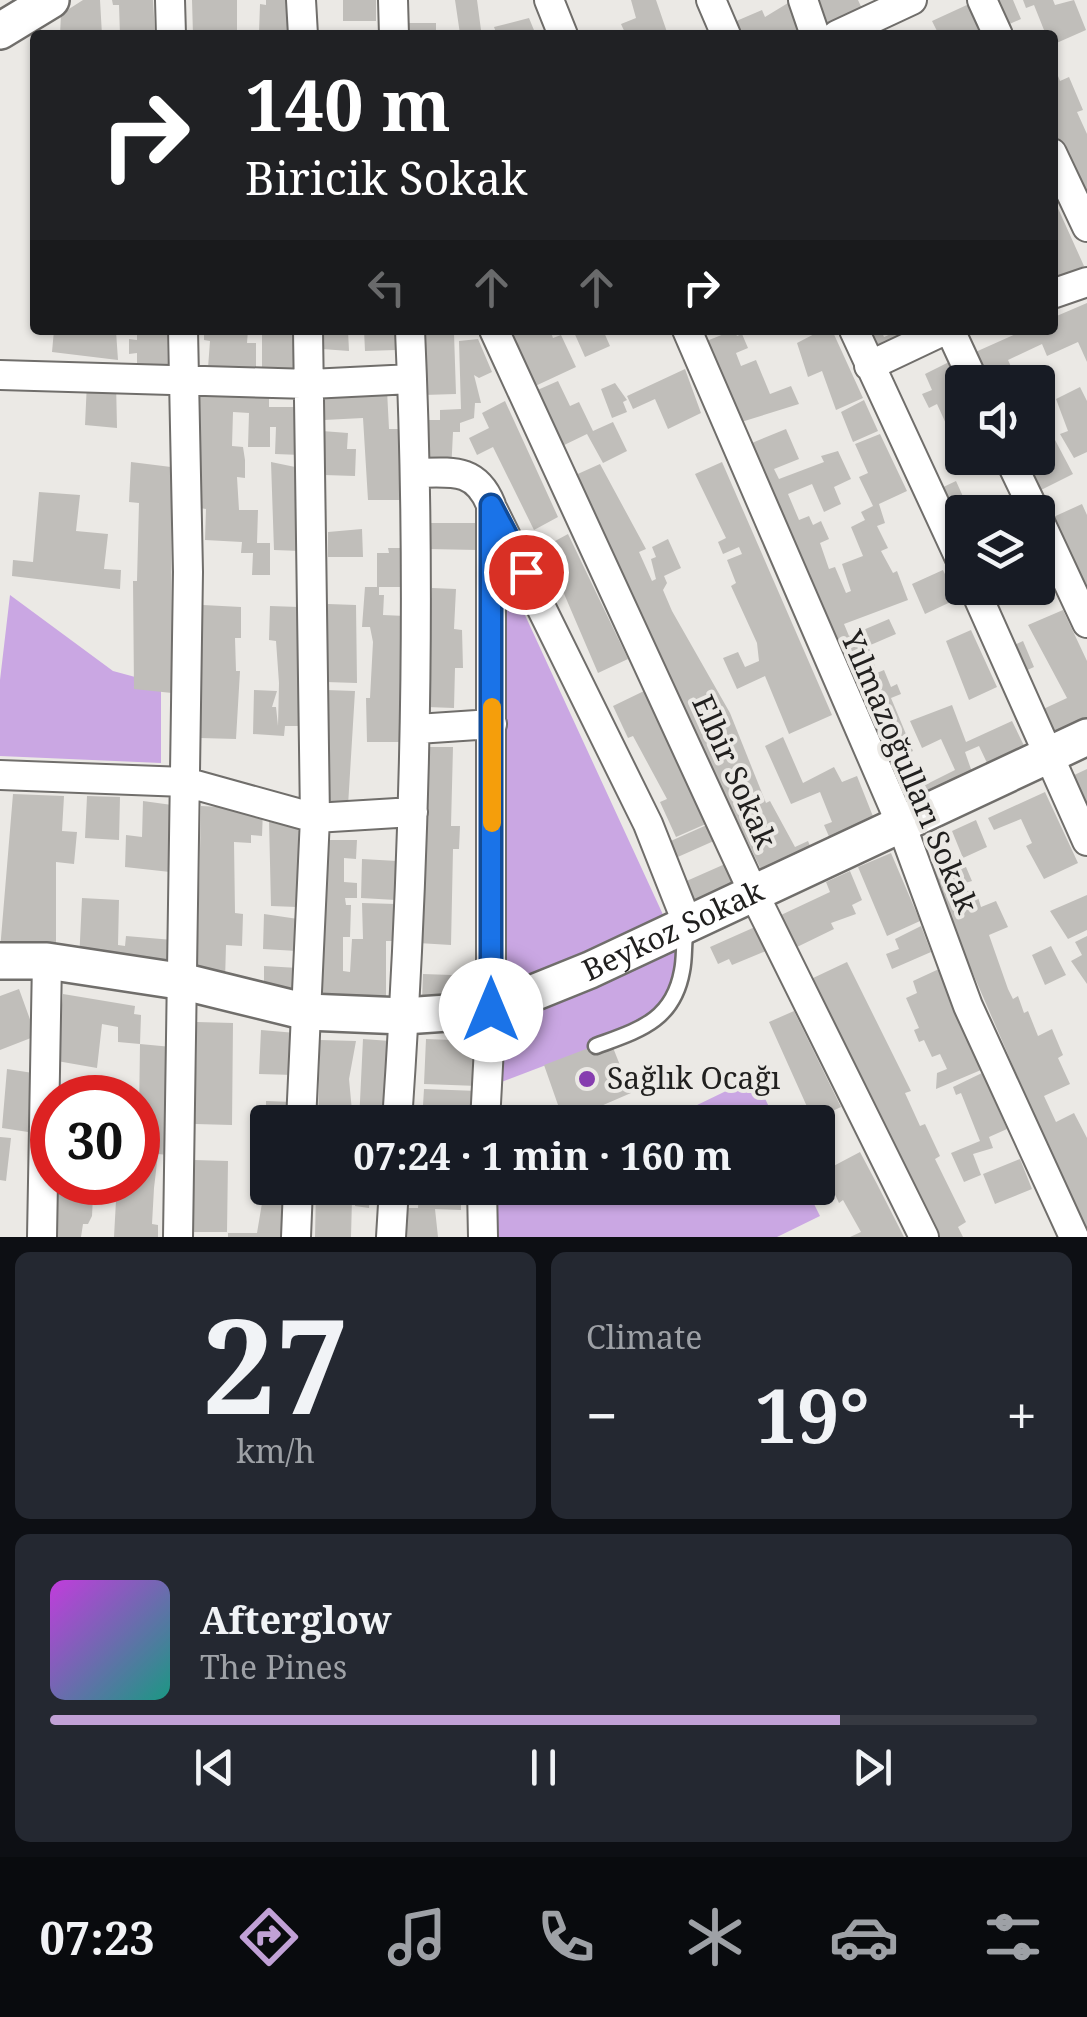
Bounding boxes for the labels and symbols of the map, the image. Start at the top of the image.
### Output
pin [484,530,569,615]
street label: Yılmazoğulları Sokak [832,623,989,919]
street label: Elbir Sokak [683,688,788,855]
street label: Beykoz Sokak [575,869,770,990]
position arrow [439,958,543,1062]
place label: Sağlık Ocağı [607,1057,781,1098]
marker: Sağlık Ocağı [576,1068,598,1090]
speed limit sign: 30 [30,1075,160,1205]

